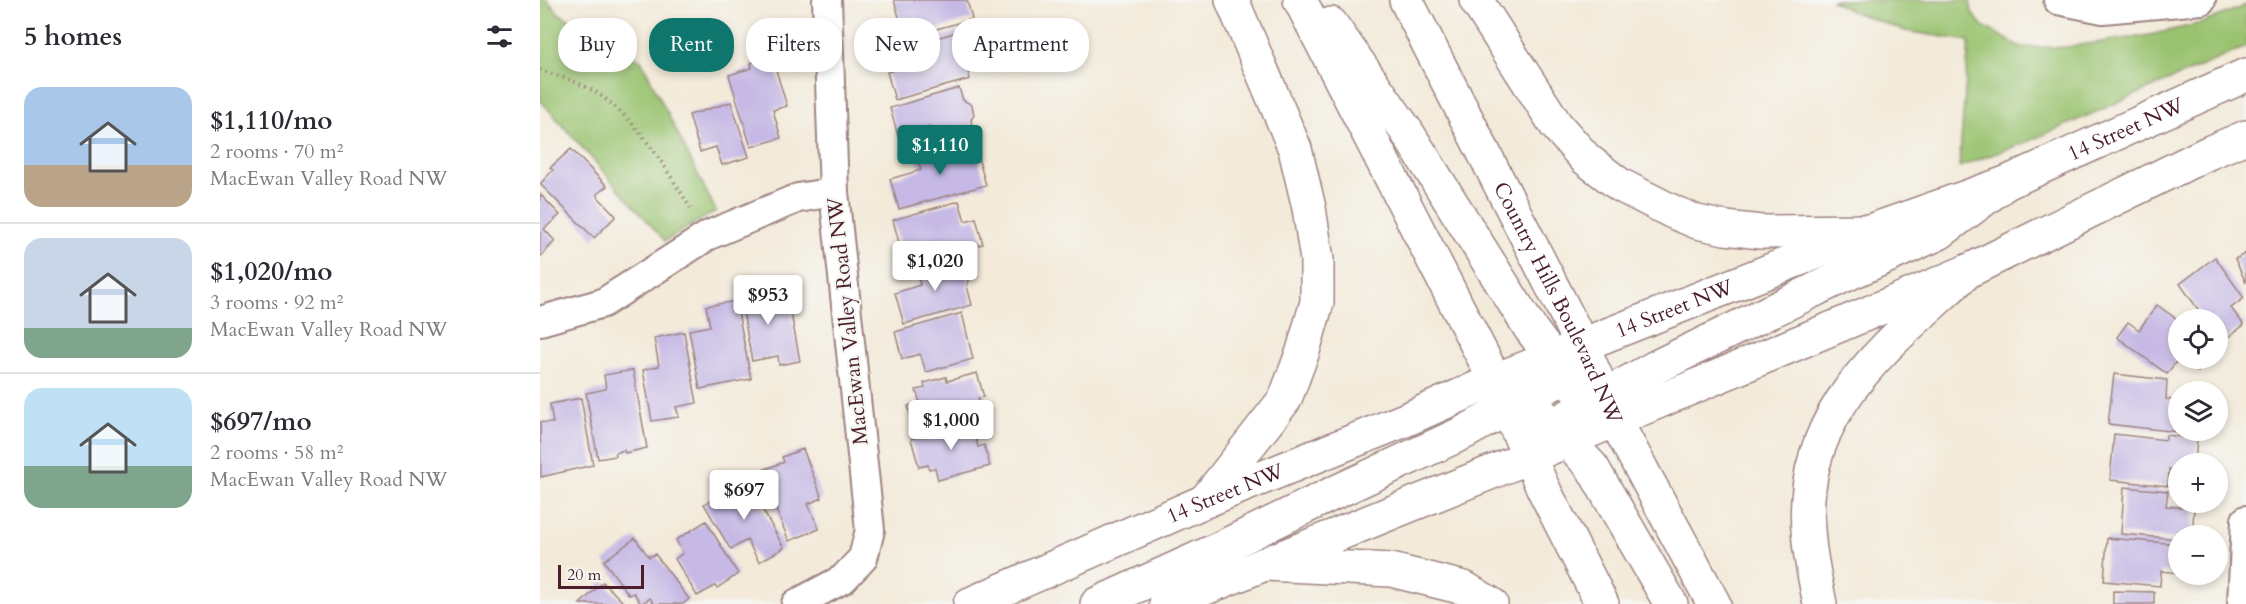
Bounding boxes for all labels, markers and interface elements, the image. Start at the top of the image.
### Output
chip: Buy [558,18,637,72]
chip: Rent [649,18,734,72]
chip: Filters [746,18,842,72]
chip: New [854,18,940,72]
chip: Apartment [952,18,1089,72]
text: 5 homes [24,19,122,54]
icon: filters [483,20,516,53]
street label: 14 Street NW [2063,90,2189,168]
text: $1,110/mo [210,103,333,138]
icon: home [72,111,144,183]
pin: $1,110 [891,125,989,176]
text: $1,110 [911,131,969,158]
text: 2 rooms · 70 m² [210,138,343,165]
text: MacEwan Valley Road NW [210,165,447,192]
street label: Country Hills Boulevard NW [1487,177,1630,429]
street label: MacEwan Valley Road NW [820,195,875,446]
pin: $1,020 [886,241,984,292]
text: $1,020 [906,247,964,274]
text: $1,020/mo [210,254,333,289]
icon: home [72,262,144,334]
street label: 14 Street NW [1611,272,1738,345]
pin: $953 [732,275,804,326]
text: $953 [748,281,788,308]
text: 3 rooms · 92 m² [210,289,343,316]
map controls [2168,309,2228,585]
button: locate [2168,309,2228,369]
text: MacEwan Valley Road NW [210,316,447,343]
button: layers [2168,381,2228,441]
pin: $1,000 [902,400,1000,451]
text: $697/mo [210,404,312,439]
text: $1,000 [922,406,980,433]
icon: home [72,412,144,484]
text: 2 rooms · 58 m² [210,439,343,466]
button: + [2168,453,2228,513]
street label: 14 Street NW [1162,456,1289,531]
text: MacEwan Valley Road NW [210,466,447,493]
pin: $697 [708,470,780,521]
text: $697 [724,476,764,503]
button: − [2168,525,2228,585]
scale bar [558,562,644,590]
text: 20 m [567,564,601,586]

